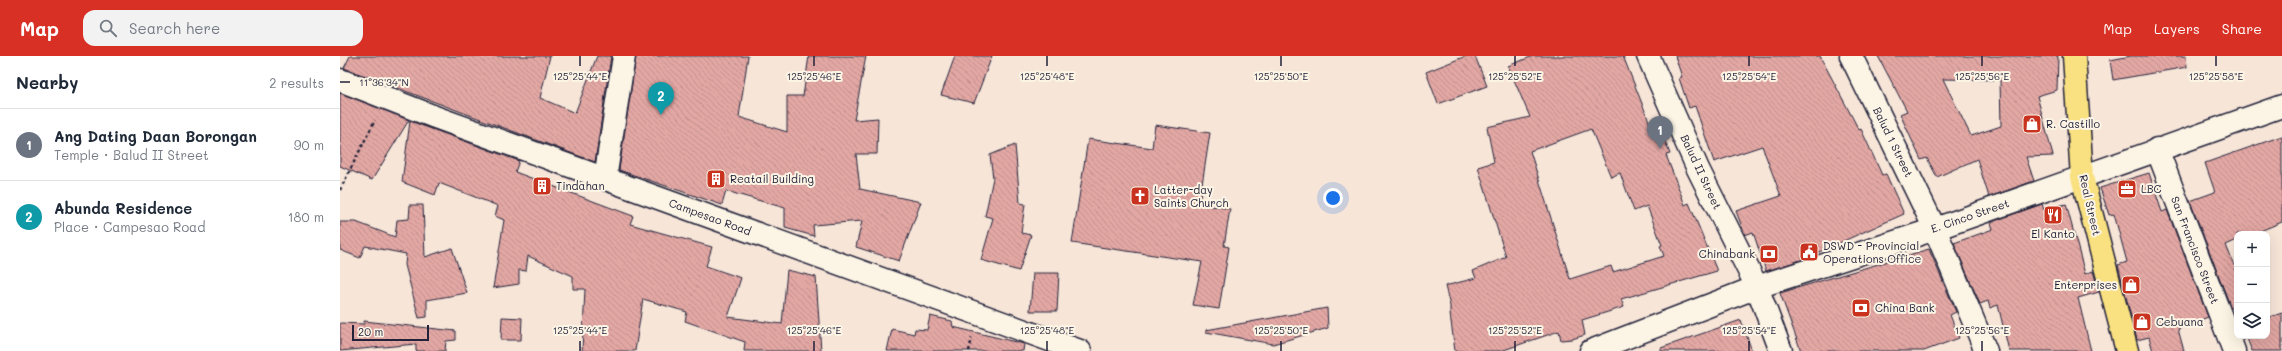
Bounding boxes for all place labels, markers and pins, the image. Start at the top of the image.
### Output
pin: 2 [648,82,674,115]
shop icon: R. Castillo [2021,113,2043,135]
pin: 1 [1647,116,1673,149]
place label: R. Castillo [2046,116,2101,131]
building icon: Reatail Building [705,168,727,190]
place label: Reatail Building [730,171,814,186]
building icon: Tindahan [531,175,553,197]
place label: Tindahan [556,178,605,193]
office icon: LBC [2116,178,2138,200]
place label: LBC [2141,181,2162,196]
place label: Latter-day Saints Church [1154,182,1228,210]
church icon: Latter-day Saints Church [1129,185,1151,207]
restaurant icon: El Kanto [2042,204,2064,226]
place label: El Kanto [2031,226,2075,241]
place label: DSWD - Provincial Operations Office [1823,238,1921,266]
public building icon: DSWD - Provincial Operations Office [1798,241,1820,263]
bank icon: Chinabank [1758,243,1780,265]
place label: Chinabank [1699,246,1755,261]
shop icon: Enterprises [2120,274,2142,296]
place label: Enterprises [2054,277,2117,292]
bank icon: China Bank [1850,297,1872,319]
place label: China Bank [1875,300,1935,315]
shop icon: Cebuana [2131,311,2153,333]
place label: Cebuana [2156,314,2204,329]

